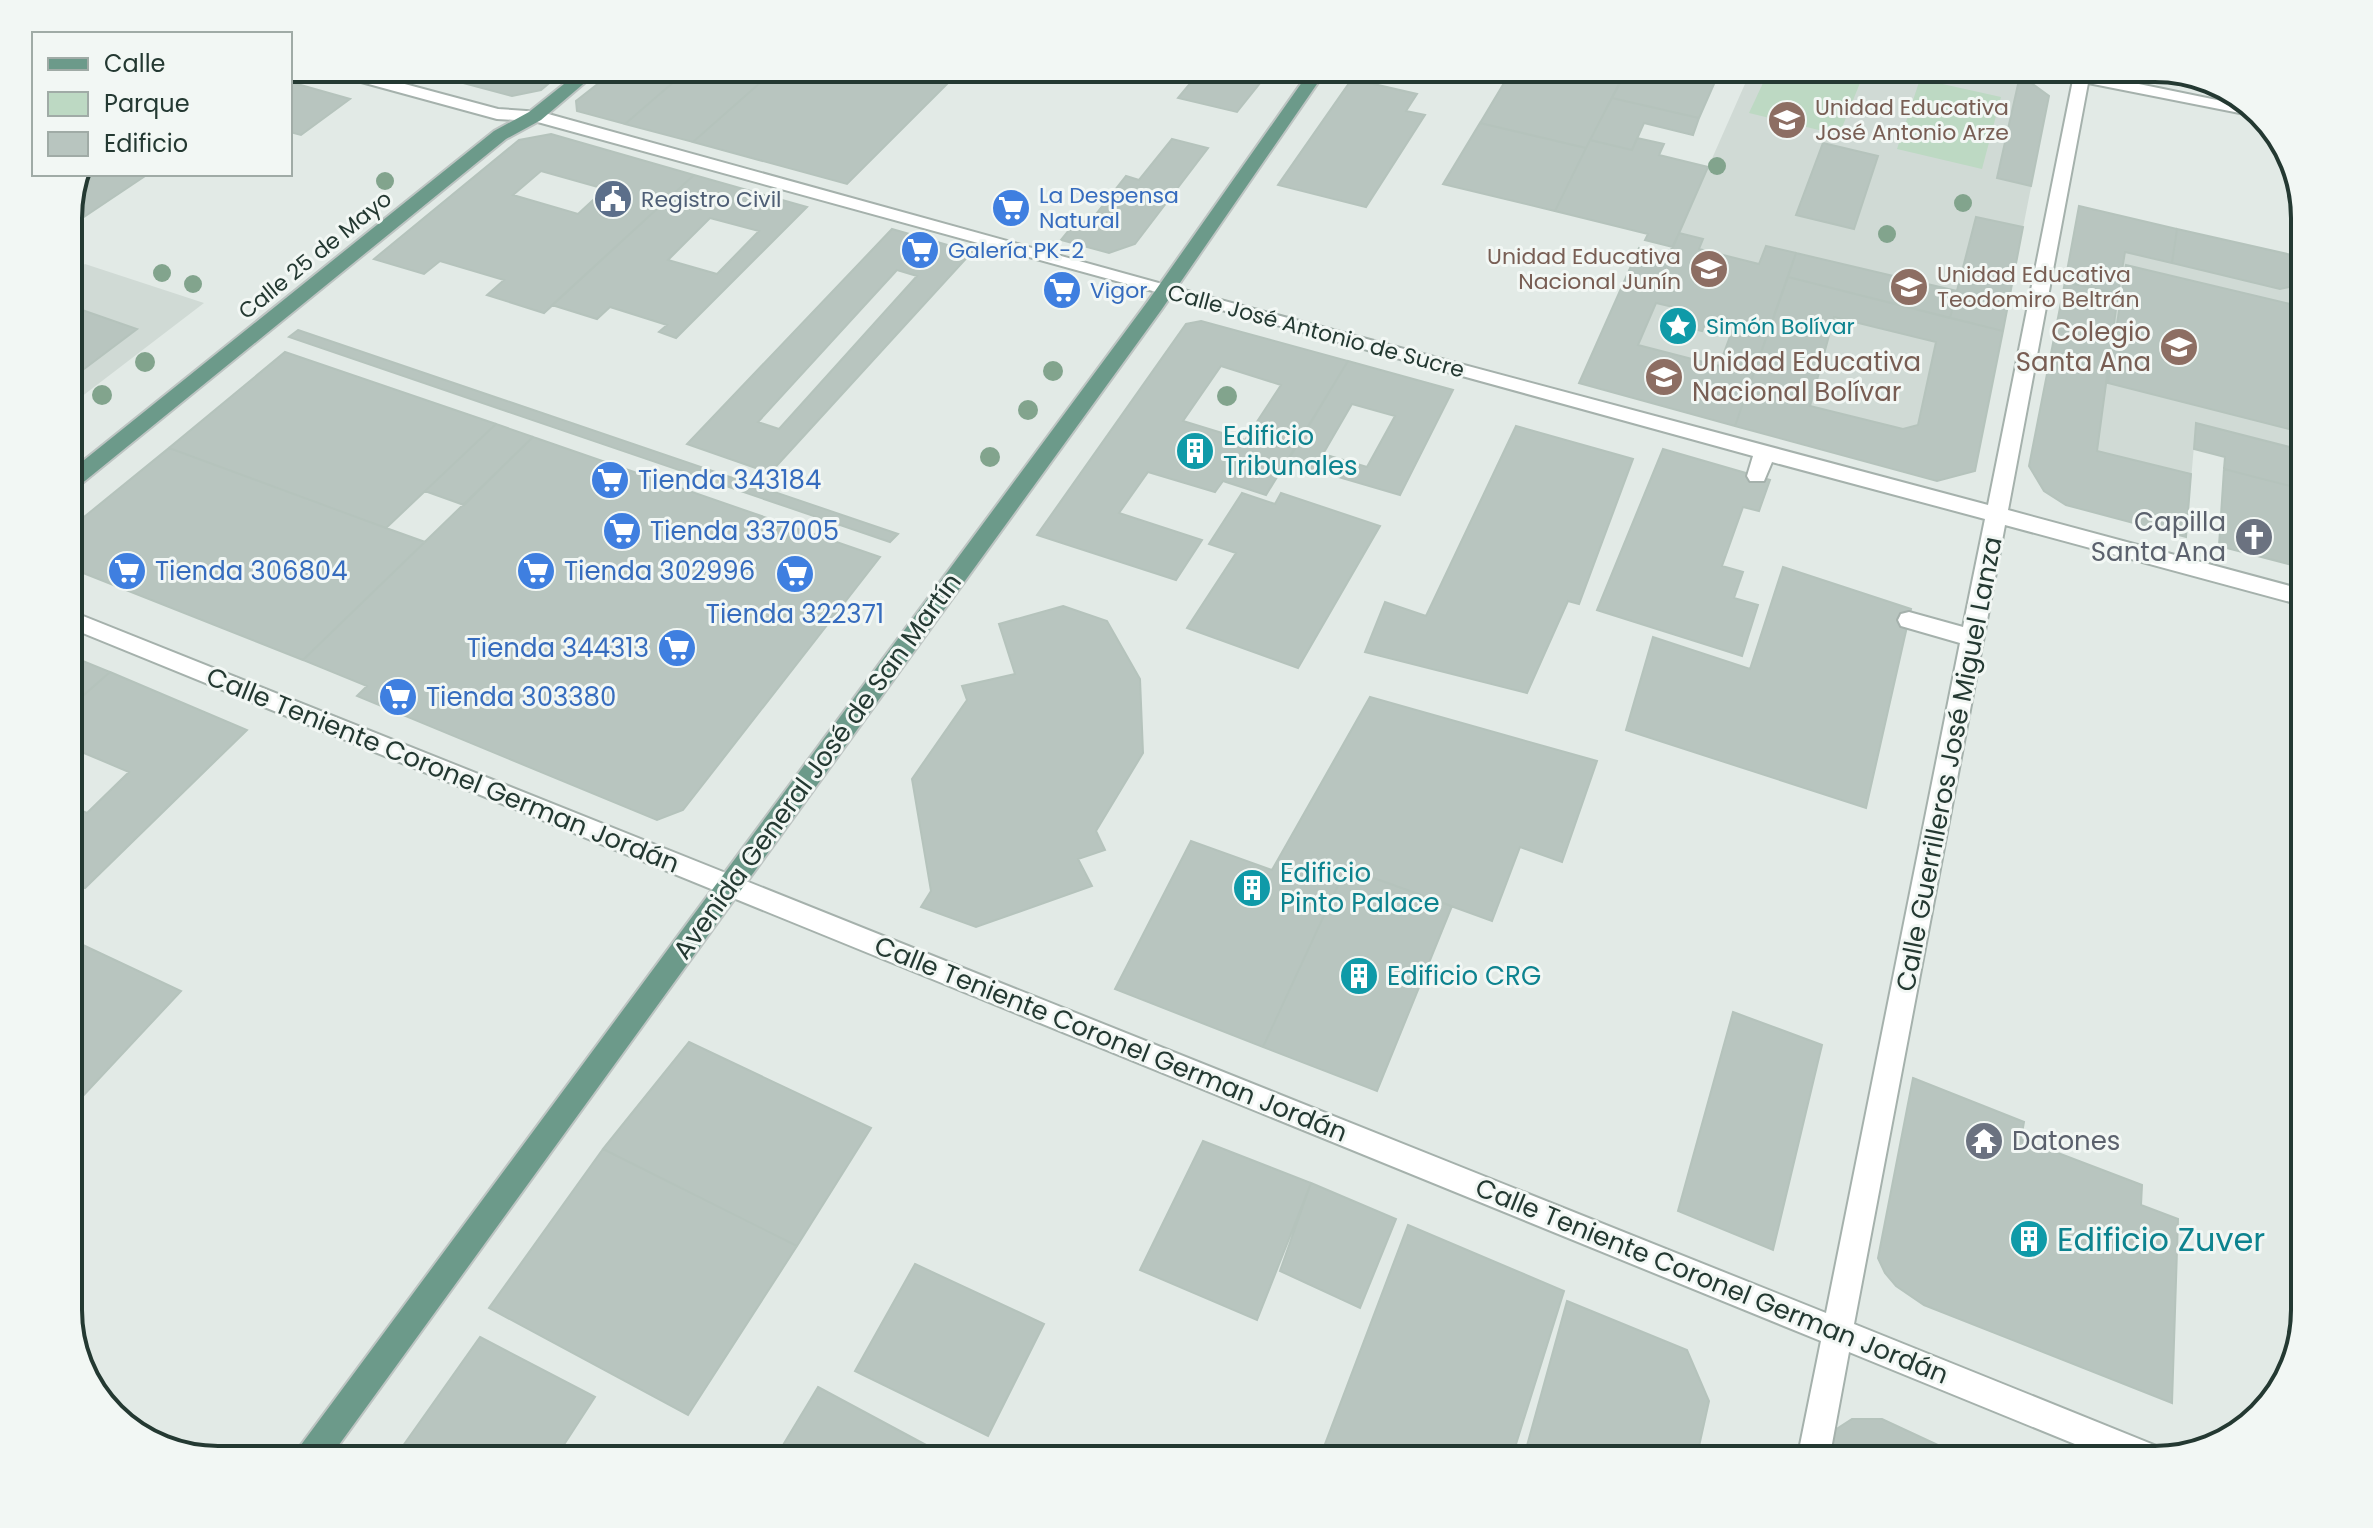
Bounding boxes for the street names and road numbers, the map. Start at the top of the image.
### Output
street label: Calle 25 de Mayo [232,183,398,327]
street label: Calle José Antonio de Sucre [1164,276,1468,386]
street label: Calle Guerrilleros José Miguel Lanza [1887,534,2011,994]
street label: Avenida General José de San Martín [664,566,970,966]
street label: Calle Teniente Coronel German Jordán [201,658,685,882]
street label: Calle Teniente Coronel German Jordán [869,927,1353,1151]
street label: Calle Teniente Coronel German Jordán [1470,1169,1954,1393]

